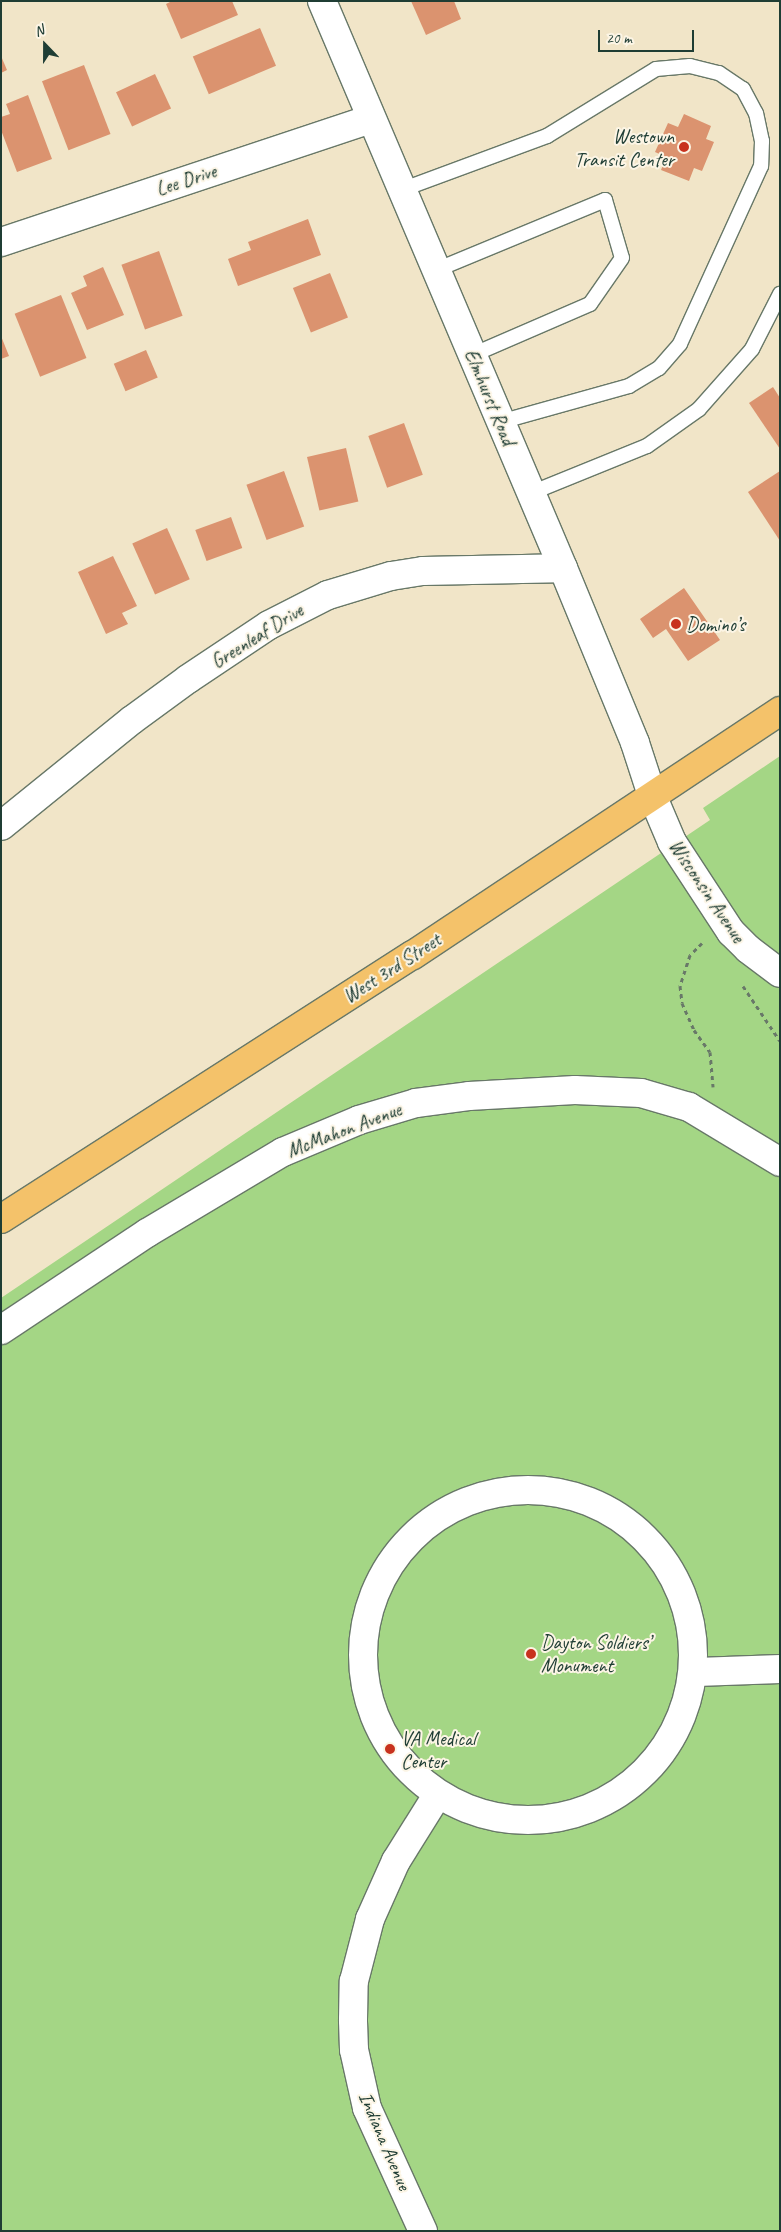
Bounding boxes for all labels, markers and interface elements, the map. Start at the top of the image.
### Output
north arrow [20,20,70,70]
scale bar [601,20,697,52]
text: N [32,21,46,40]
text: 20 m [606,29,632,48]
place label: Westown Transit Center [574,124,674,171]
marker: Westown Transit Center [678,141,690,153]
street label: Lee Drive [153,159,219,201]
street label: Elmhurst Road [459,346,521,448]
street label: Greenleaf Drive [206,598,308,674]
place label: Domino’s [686,612,745,636]
marker: Domino’s [670,618,682,630]
street label: Wisconsin Avenue [664,835,750,947]
street label: West 3rd Street [339,927,445,1009]
street label: McMahon Avenue [283,1097,405,1163]
place label: Dayton Soldiers’ Monument [541,1630,650,1677]
marker: Dayton Soldiers’ Monument [525,1648,537,1660]
place label: VA Medical Center [401,1726,476,1773]
marker: VA Medical Center [383,1742,397,1756]
street label: Indiana Avenue [354,2088,416,2194]

